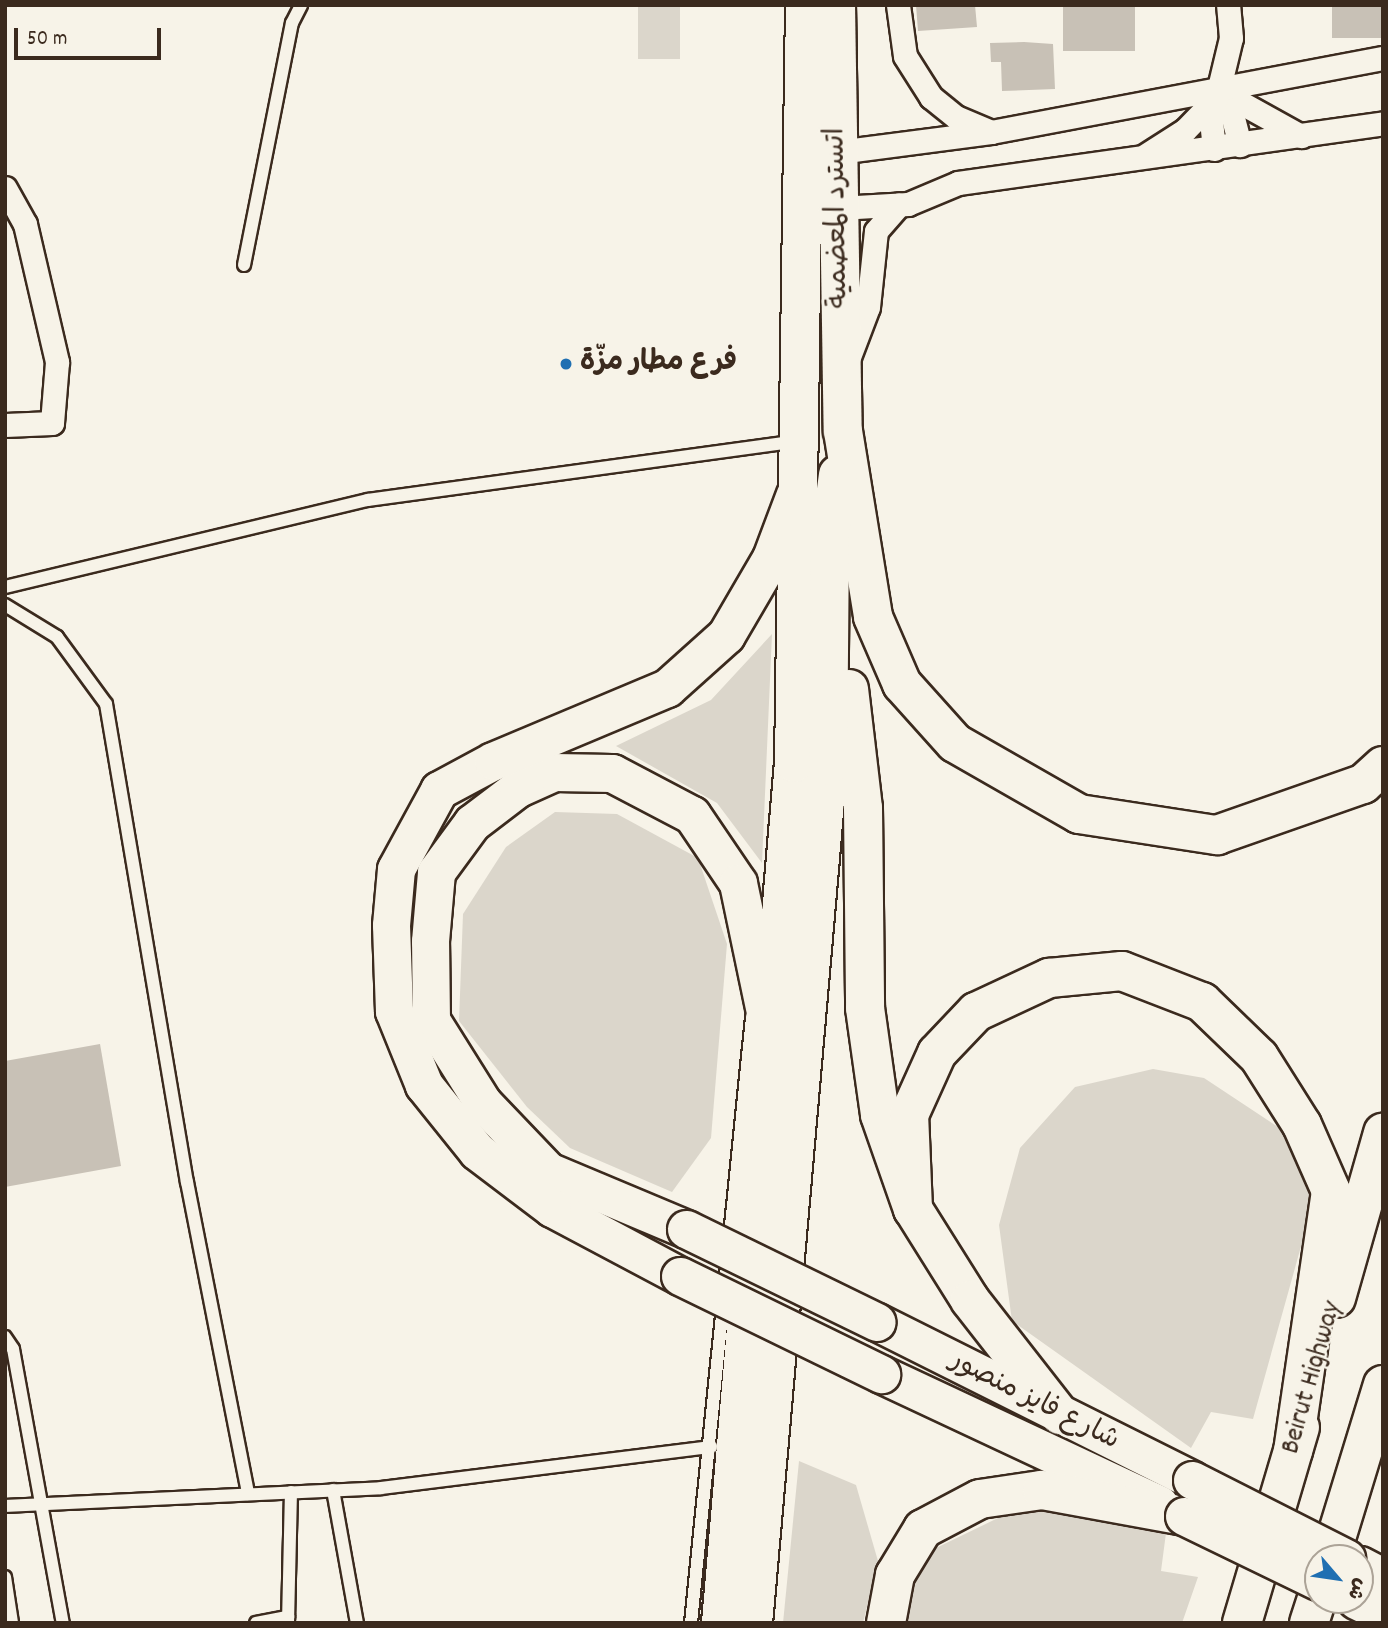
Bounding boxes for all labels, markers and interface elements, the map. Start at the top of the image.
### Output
scale bar [18,14,164,58]
text: 50 m [27,25,67,55]
street label: اتسترد المعضمية [821,127,857,309]
place label: فرع مطار مزّة [580,347,737,381]
marker: فرع مطار مزّة [558,356,574,372]
street label: Beirut Highway [1275,1298,1351,1458]
street label: شارع فايز منصور [944,1345,1124,1459]
north arrow [1304,1544,1374,1614]
text: ش [1339,1573,1373,1604]

